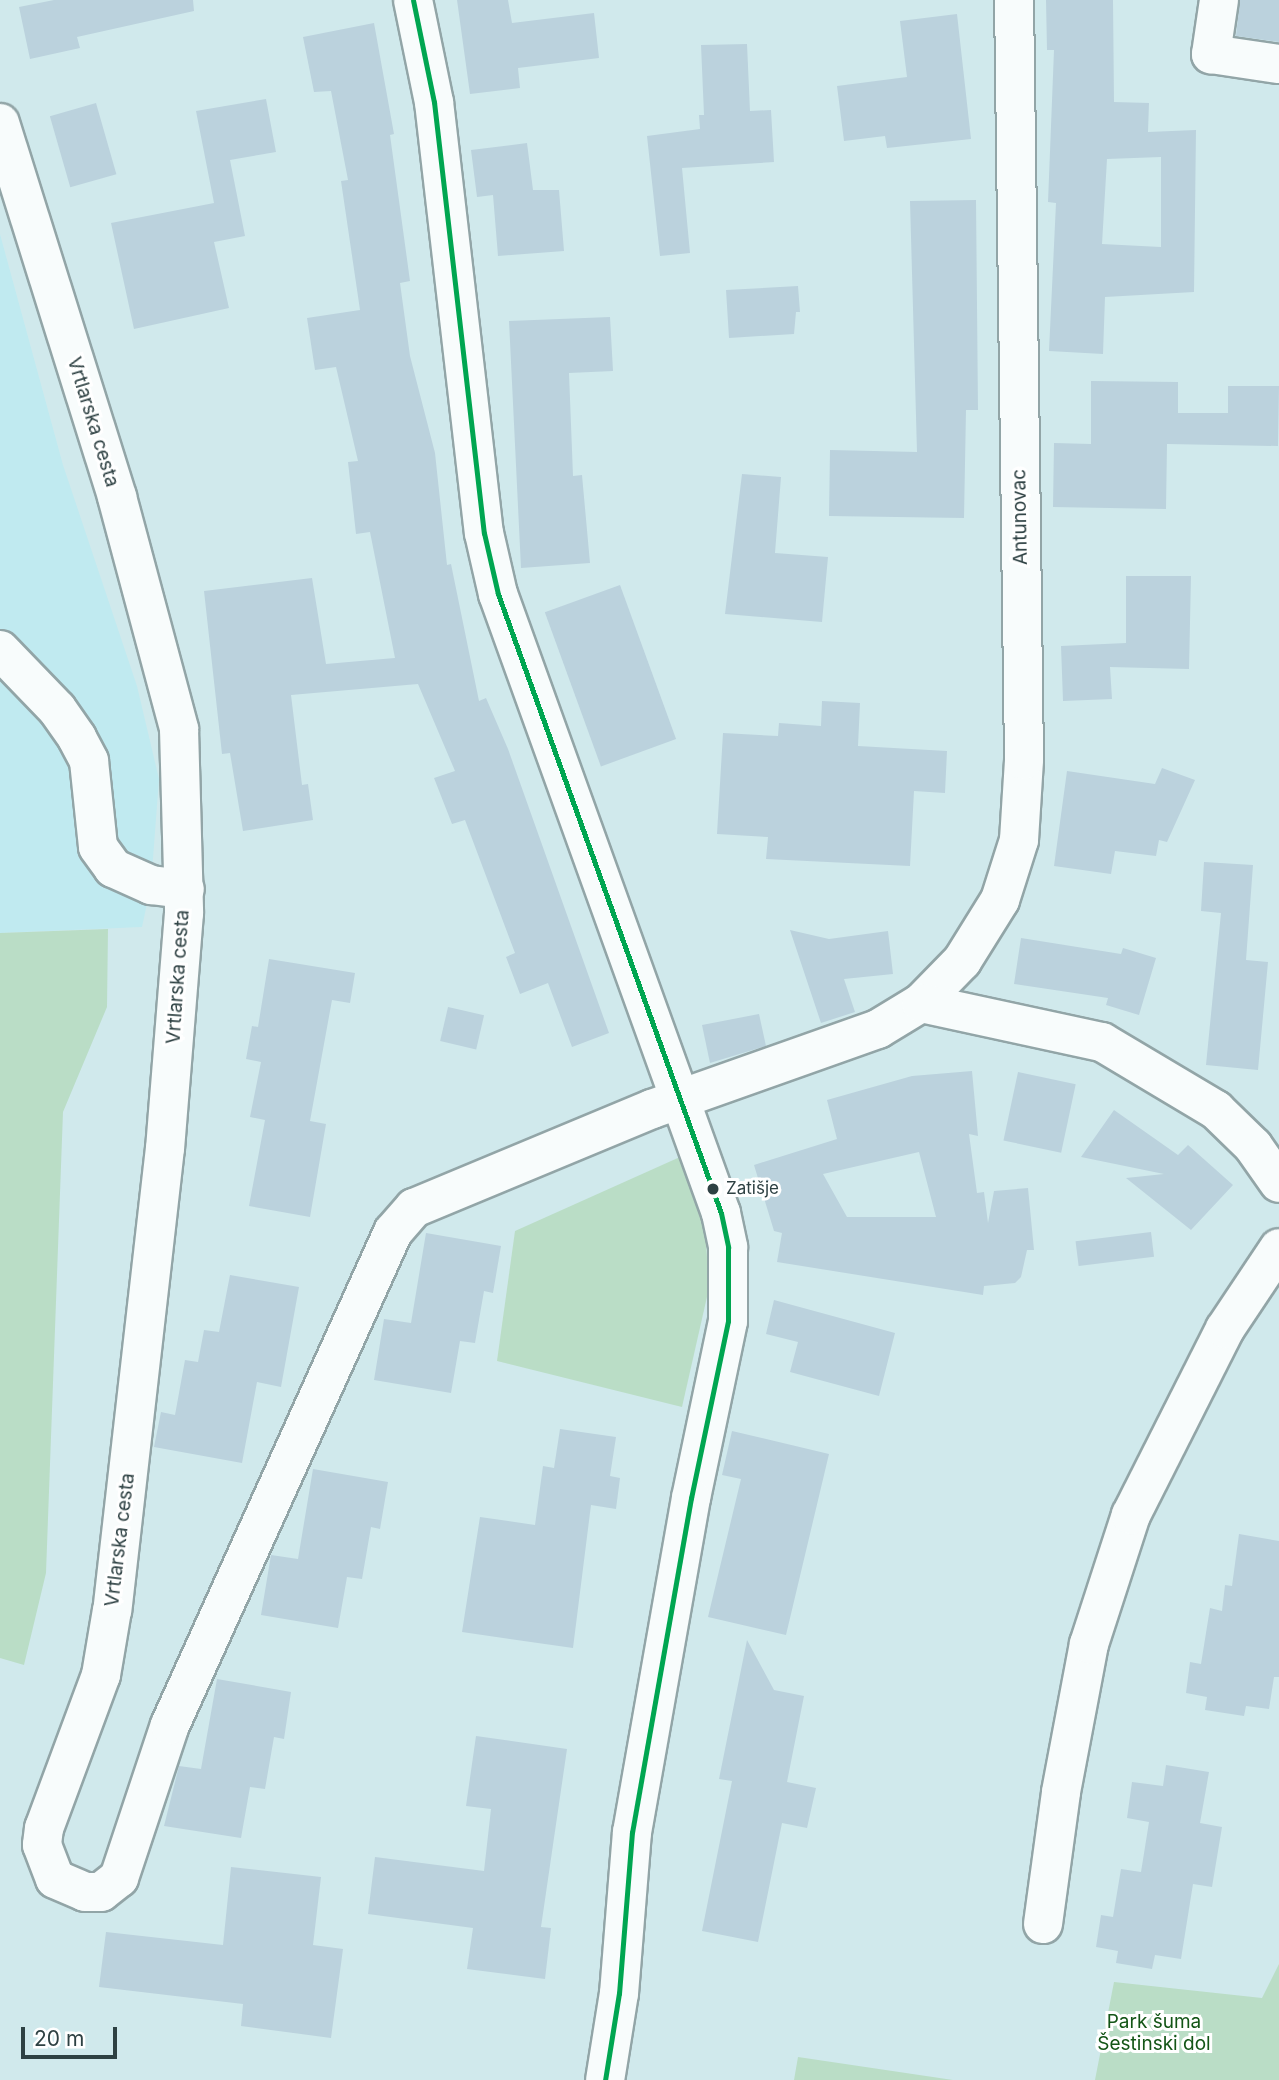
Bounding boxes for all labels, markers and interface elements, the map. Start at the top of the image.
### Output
street label: Vrtlarska cesta [62,354,124,490]
street label: Antunovac [1008,469,1032,565]
street label: Vrtlarska cesta [162,909,194,1045]
place label: Zatišje [726,1179,779,1199]
marker: Zatišje [706,1182,720,1196]
street label: Vrtlarska cesta [100,1472,140,1608]
park label: Park šuma Šestinski dol [1097,2011,1211,2055]
scale bar [24,2014,121,2058]
text: 20 m [34,2026,84,2051]

